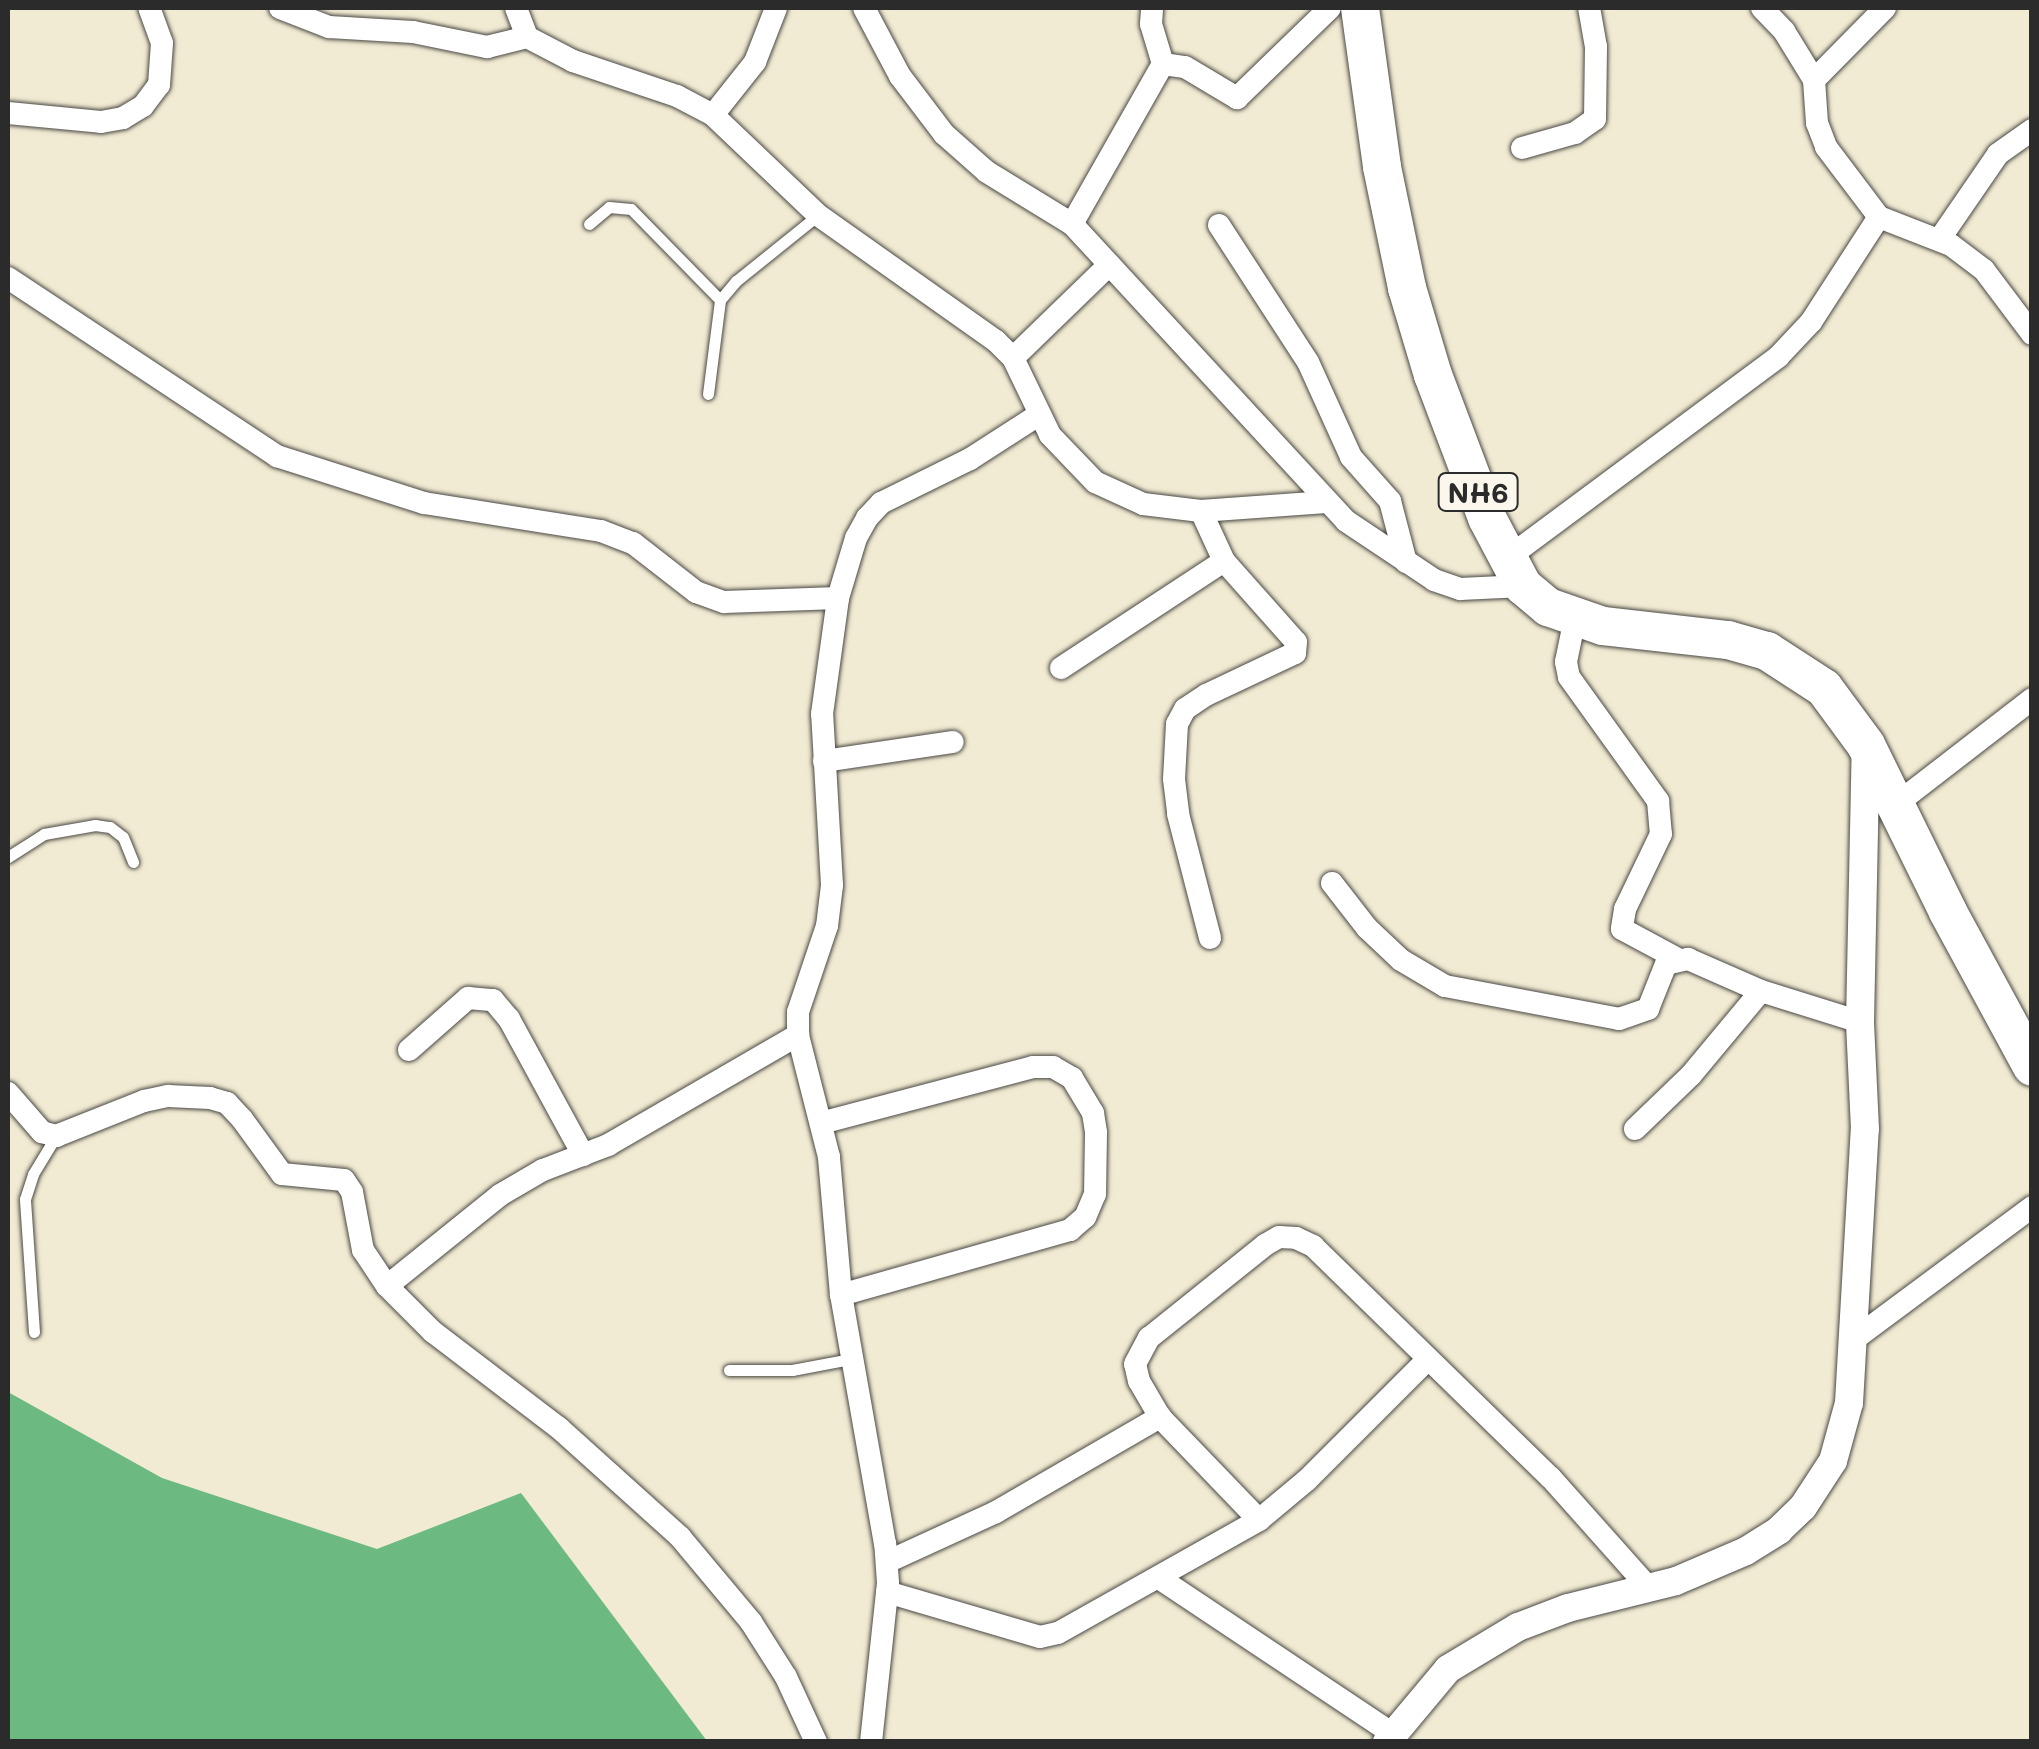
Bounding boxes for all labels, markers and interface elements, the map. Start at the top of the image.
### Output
road number: NH6 [1436,469,1520,515]

